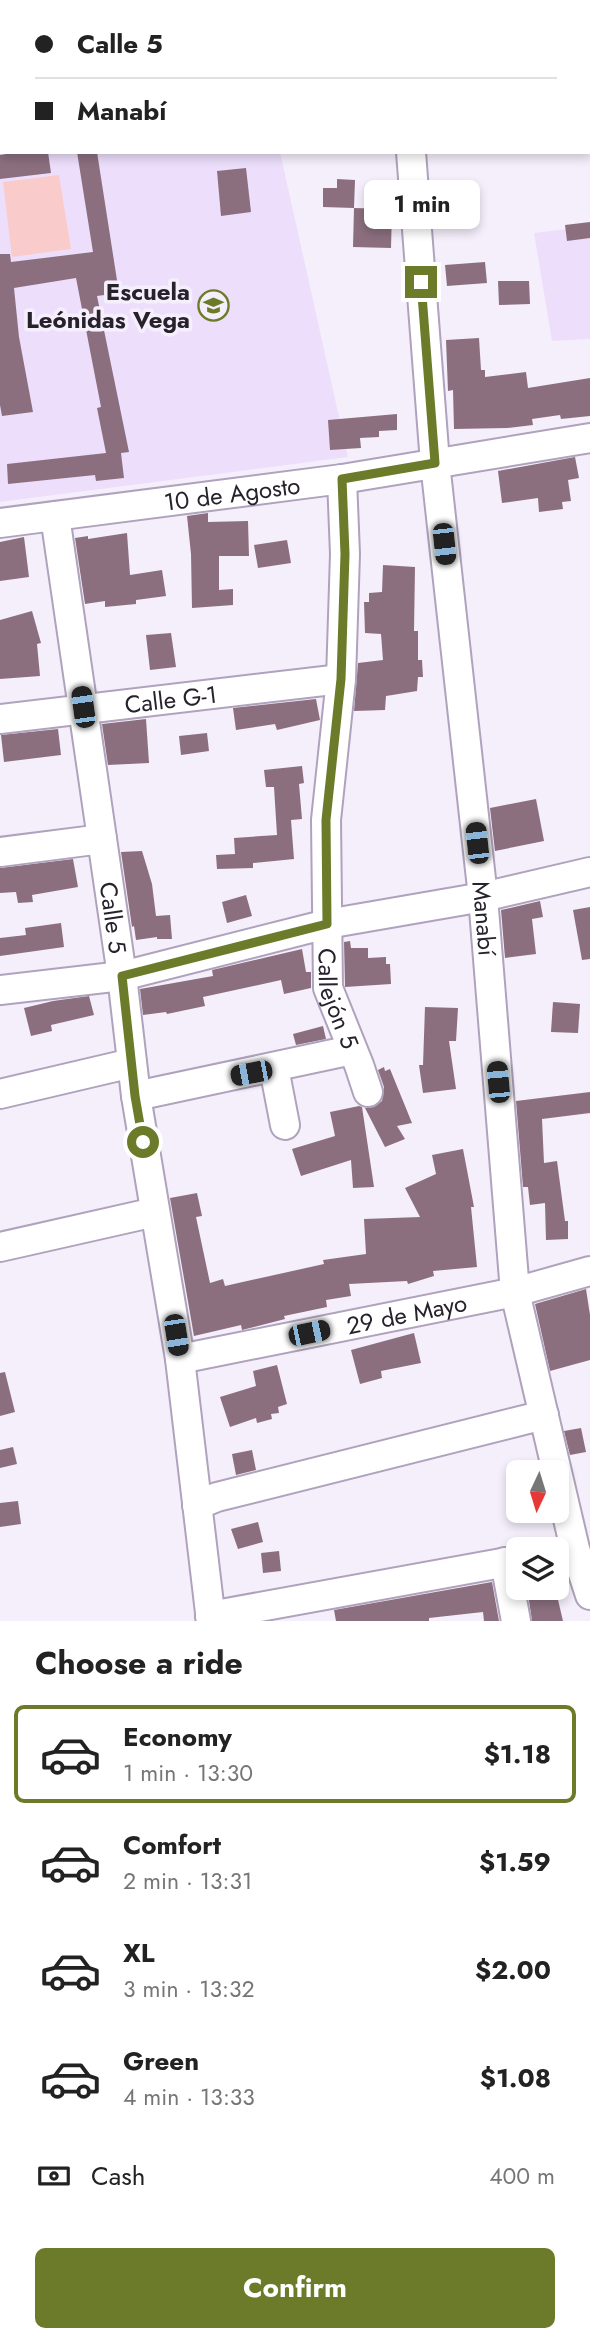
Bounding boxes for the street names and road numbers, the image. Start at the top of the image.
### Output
street label: 10 de Agosto [162,467,302,519]
street label: Calle G-1 [123,676,219,722]
street label: Manabí [464,879,505,958]
street label: Calle 5 [91,880,136,956]
street label: Callejón 5 [310,948,368,1054]
street label: 29 de Mayo [343,1285,470,1343]

